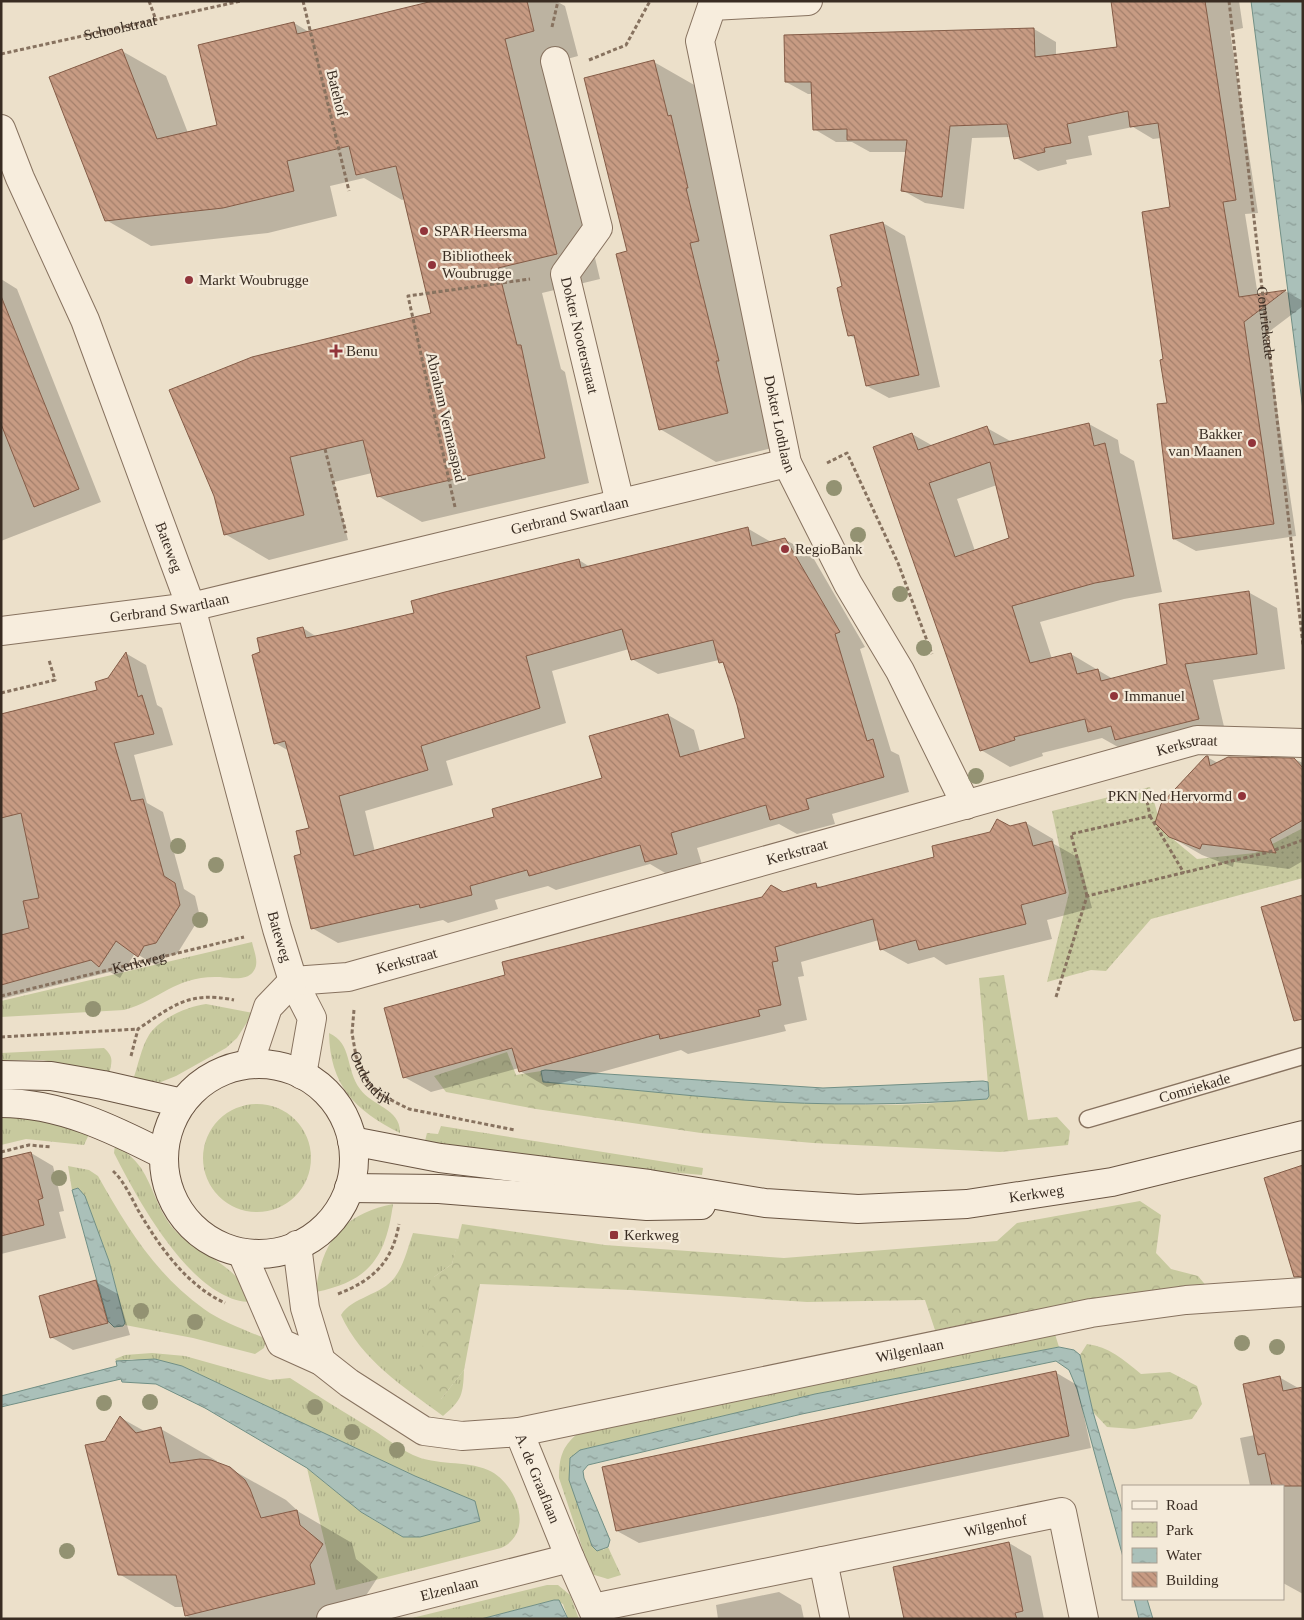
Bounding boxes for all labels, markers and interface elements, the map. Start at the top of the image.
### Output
street label: Schoolstraat [82,12,159,44]
street label: Batehof [323,68,351,118]
place label: SPAR Heersma [434,223,528,239]
marker: SPAR Heersma [418,225,430,237]
place label: Bibliotheek Woubrugge [442,248,512,281]
marker: Bibliotheek Woubrugge [426,259,438,271]
place label: Markt Woubrugge [199,272,309,288]
marker: Markt Woubrugge [183,274,195,286]
street label: Dokter Nooterstraat [558,275,602,396]
street label: Comriekade [1254,286,1278,361]
place label: Benu [346,343,378,359]
marker: Benu [330,345,342,357]
street label: Abraham Vermaaspad [423,351,469,484]
street label: Dokter Lothlaan [761,374,799,475]
place label: Bakker van Maanen [1168,426,1242,459]
marker: Bakker van Maanen [1246,437,1258,449]
street label: Gerbrand Swartlaan [509,493,631,537]
street label: Bateweg [152,520,186,575]
place label: RegioBank [795,541,863,557]
marker: RegioBank [779,543,791,555]
street label: Gerbrand Swartlaan [109,590,231,625]
place label: Immanuel [1124,688,1185,704]
marker: Immanuel [1108,690,1120,702]
street label: Kerkstraat [1155,732,1219,759]
place label: PKN Ned Hervormd [1108,788,1232,804]
marker: PKN Ned Hervormd [1236,790,1248,802]
street label: Kerkstraat [764,835,830,868]
street label: Bateweg [265,909,295,965]
street label: Kerkstraat [374,944,440,977]
street label: Kerkweg [110,948,168,977]
street label: Oudendijk [347,1049,396,1108]
street label: Comriekade [1157,1070,1232,1106]
street label: Kerkweg [1008,1181,1065,1206]
place label: Kerkweg [624,1227,679,1243]
marker: Kerkweg [608,1229,620,1241]
street label: Wilgenlaan [874,1336,945,1366]
street label: A. de Graaflaan [512,1431,563,1526]
legend [1122,1485,1284,1600]
text: Road [1166,1497,1198,1513]
street label: Wilgenhof [963,1511,1028,1540]
text: Park [1166,1522,1194,1538]
text: Water [1166,1547,1201,1563]
text: Building [1166,1572,1219,1588]
street label: Elzenlaan [419,1574,480,1604]

